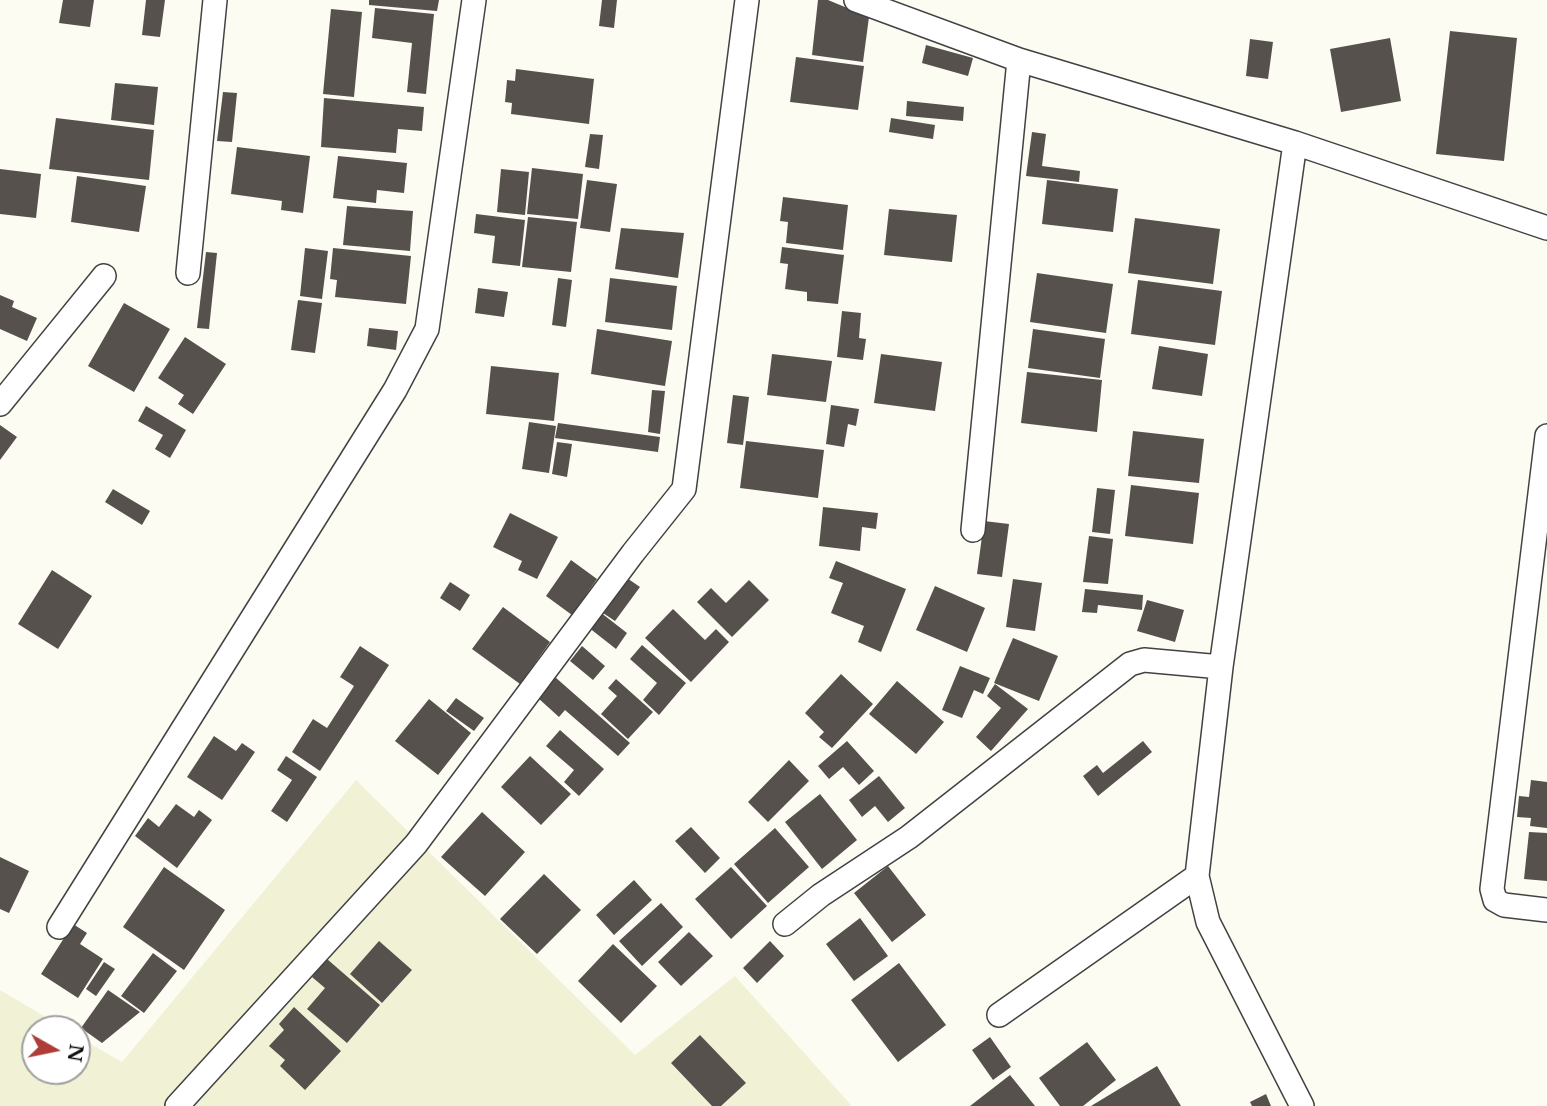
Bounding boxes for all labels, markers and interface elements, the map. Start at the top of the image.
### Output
north arrow [21,1015,91,1085]
text: N [63,1042,88,1064]

